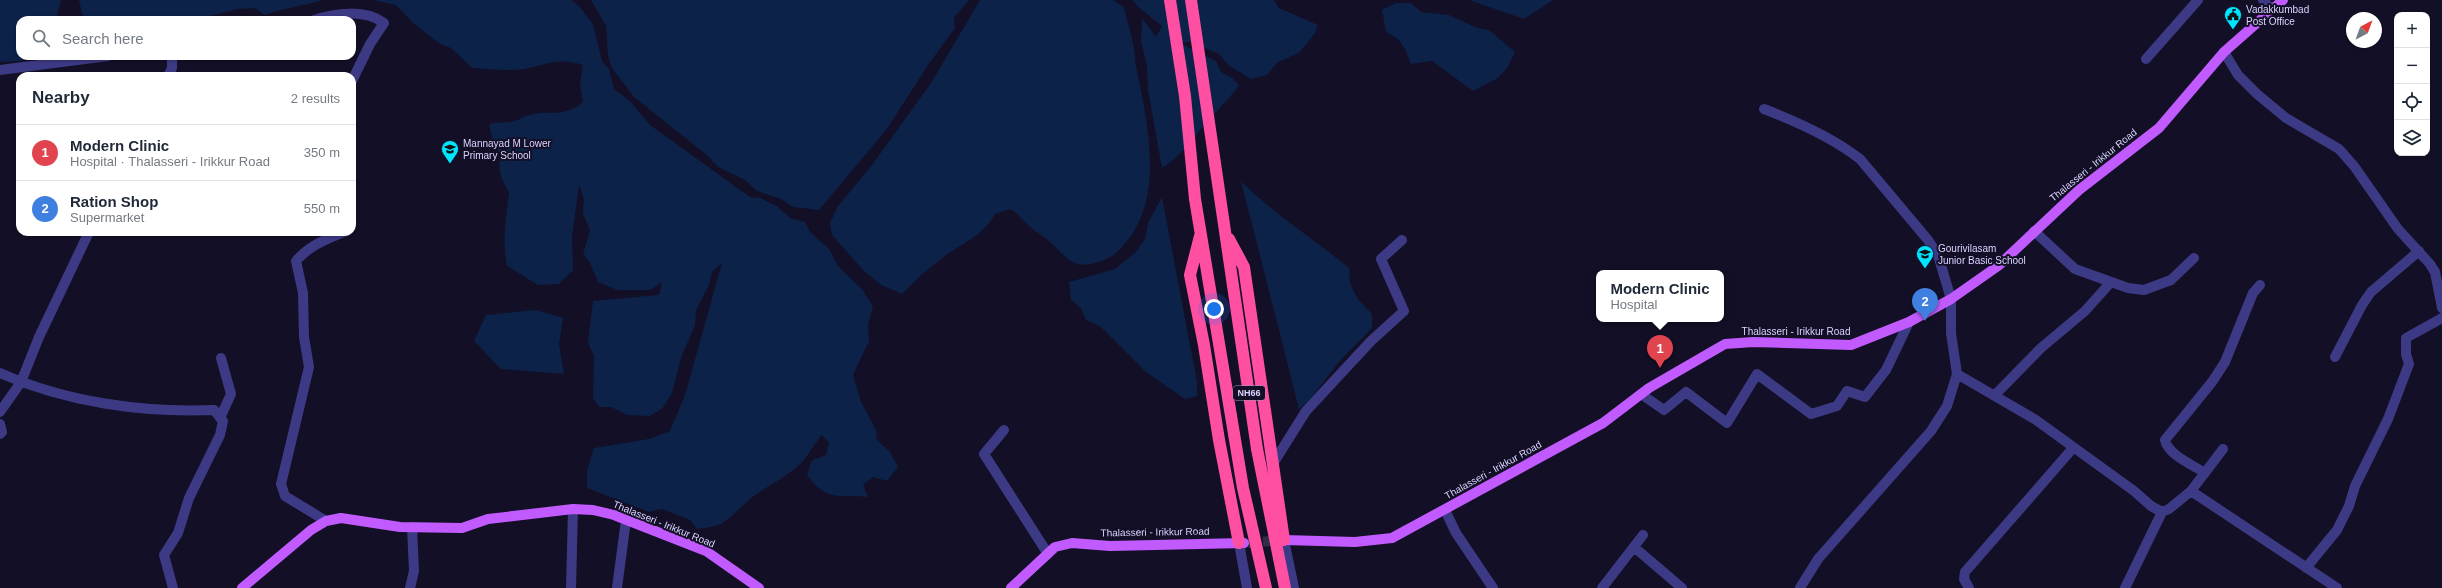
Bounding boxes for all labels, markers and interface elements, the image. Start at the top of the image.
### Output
place label: Vadakkumbad Post Office [2246,4,2309,27]
public building icon: Vadakkumbad Post Office [2223,5,2243,30]
north arrow [2346,12,2382,48]
map controls [2394,12,2430,156]
button: + [2394,12,2430,48]
search box [16,16,356,60]
icon: search [30,27,52,49]
text: Search here [62,30,144,47]
button: − [2394,48,2430,84]
button: locate [2394,84,2430,120]
text: Nearby [32,88,90,107]
text: 2 results [291,91,340,106]
button: layers [2394,120,2430,156]
street label: Thalasseri - Irikkur Road [2047,126,2139,204]
text: Modern Clinic [70,137,169,154]
place label: Mannayad M Lower Primary School [463,138,551,161]
school or university icon: Mannayad M Lower Primary School [440,139,460,164]
text: 1 [41,145,49,160]
text: 350 m [304,145,340,160]
text: Hospital · Thalasseri - Irikkur Road [70,154,270,169]
text: Ration Shop [70,193,158,210]
text: 2 [41,201,49,216]
text: 550 m [304,201,340,216]
text: Supermarket [70,210,144,225]
place label: Gourivilasam Junior Basic School [1938,243,2026,266]
school or university icon: Gourivilasam Junior Basic School [1915,244,1935,269]
popup [1596,270,1724,322]
text: Modern Clinic [1610,280,1710,297]
pin: 2 [1912,288,1938,321]
text: Hospital [1610,297,1657,312]
your location [1204,299,1224,319]
street label: Thalasseri - Irikkur Road [1742,326,1850,337]
pin: 1 [1647,335,1673,368]
road number: NH66 [1233,386,1265,400]
street label: Thalasseri - Irikkur Road [1443,439,1543,501]
street label: Thalasseri - Irikkur Road [611,498,717,550]
street label: Thalasseri - Irikkur Road [1100,526,1210,538]

